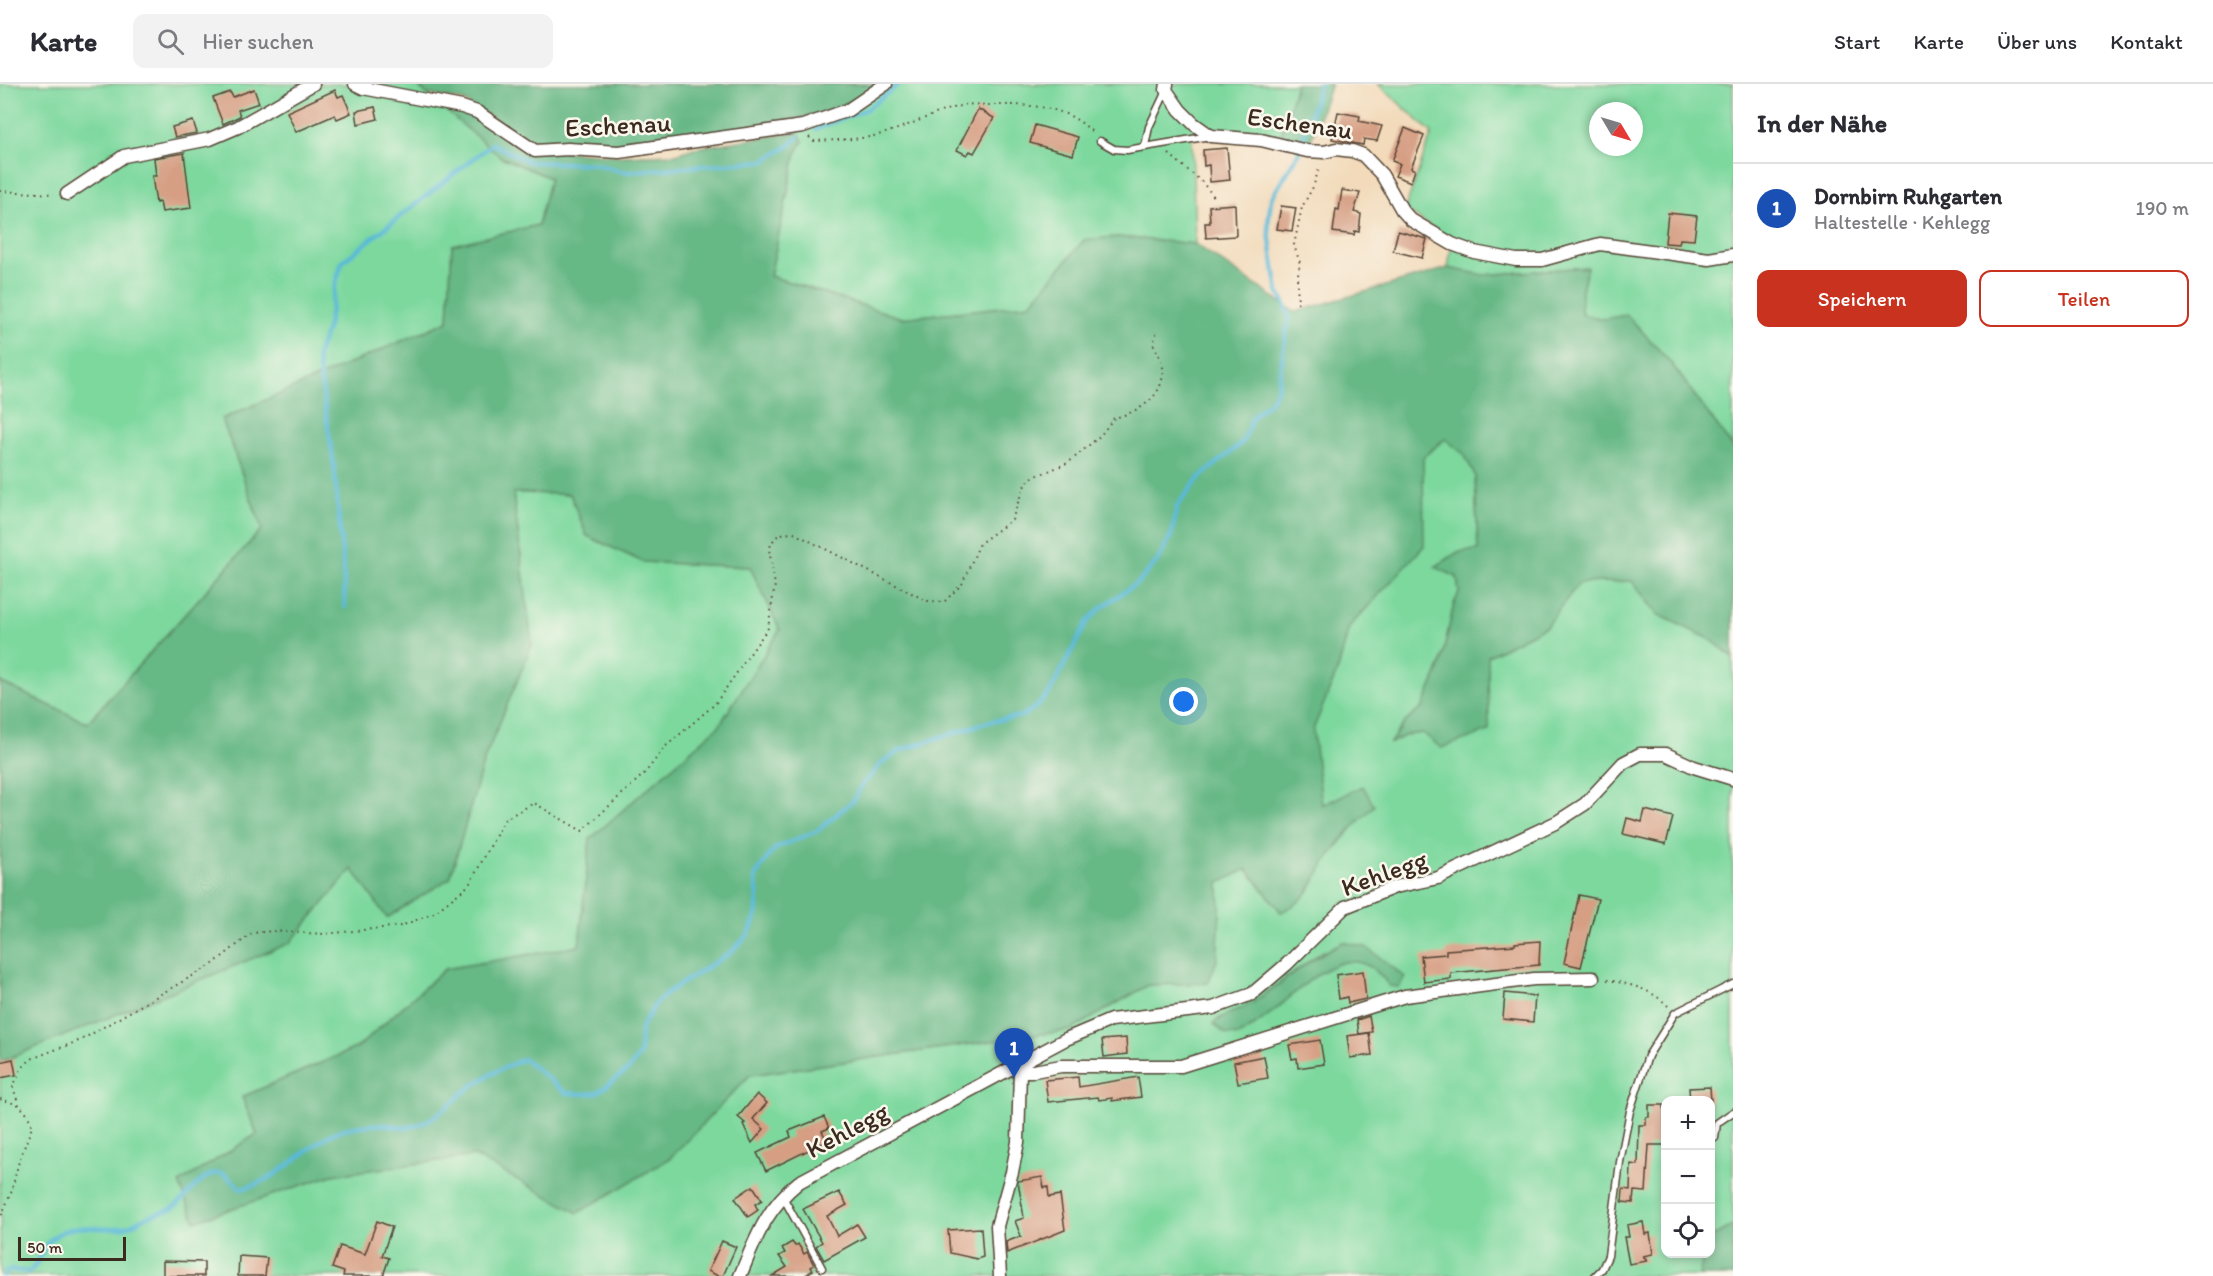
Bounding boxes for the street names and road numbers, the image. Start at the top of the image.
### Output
street label: Eschenau [1245,100,1355,146]
street label: Eschenau [564,106,672,144]
street label: Kehlegg [1337,842,1432,903]
street label: Kehlegg [800,1095,894,1165]

